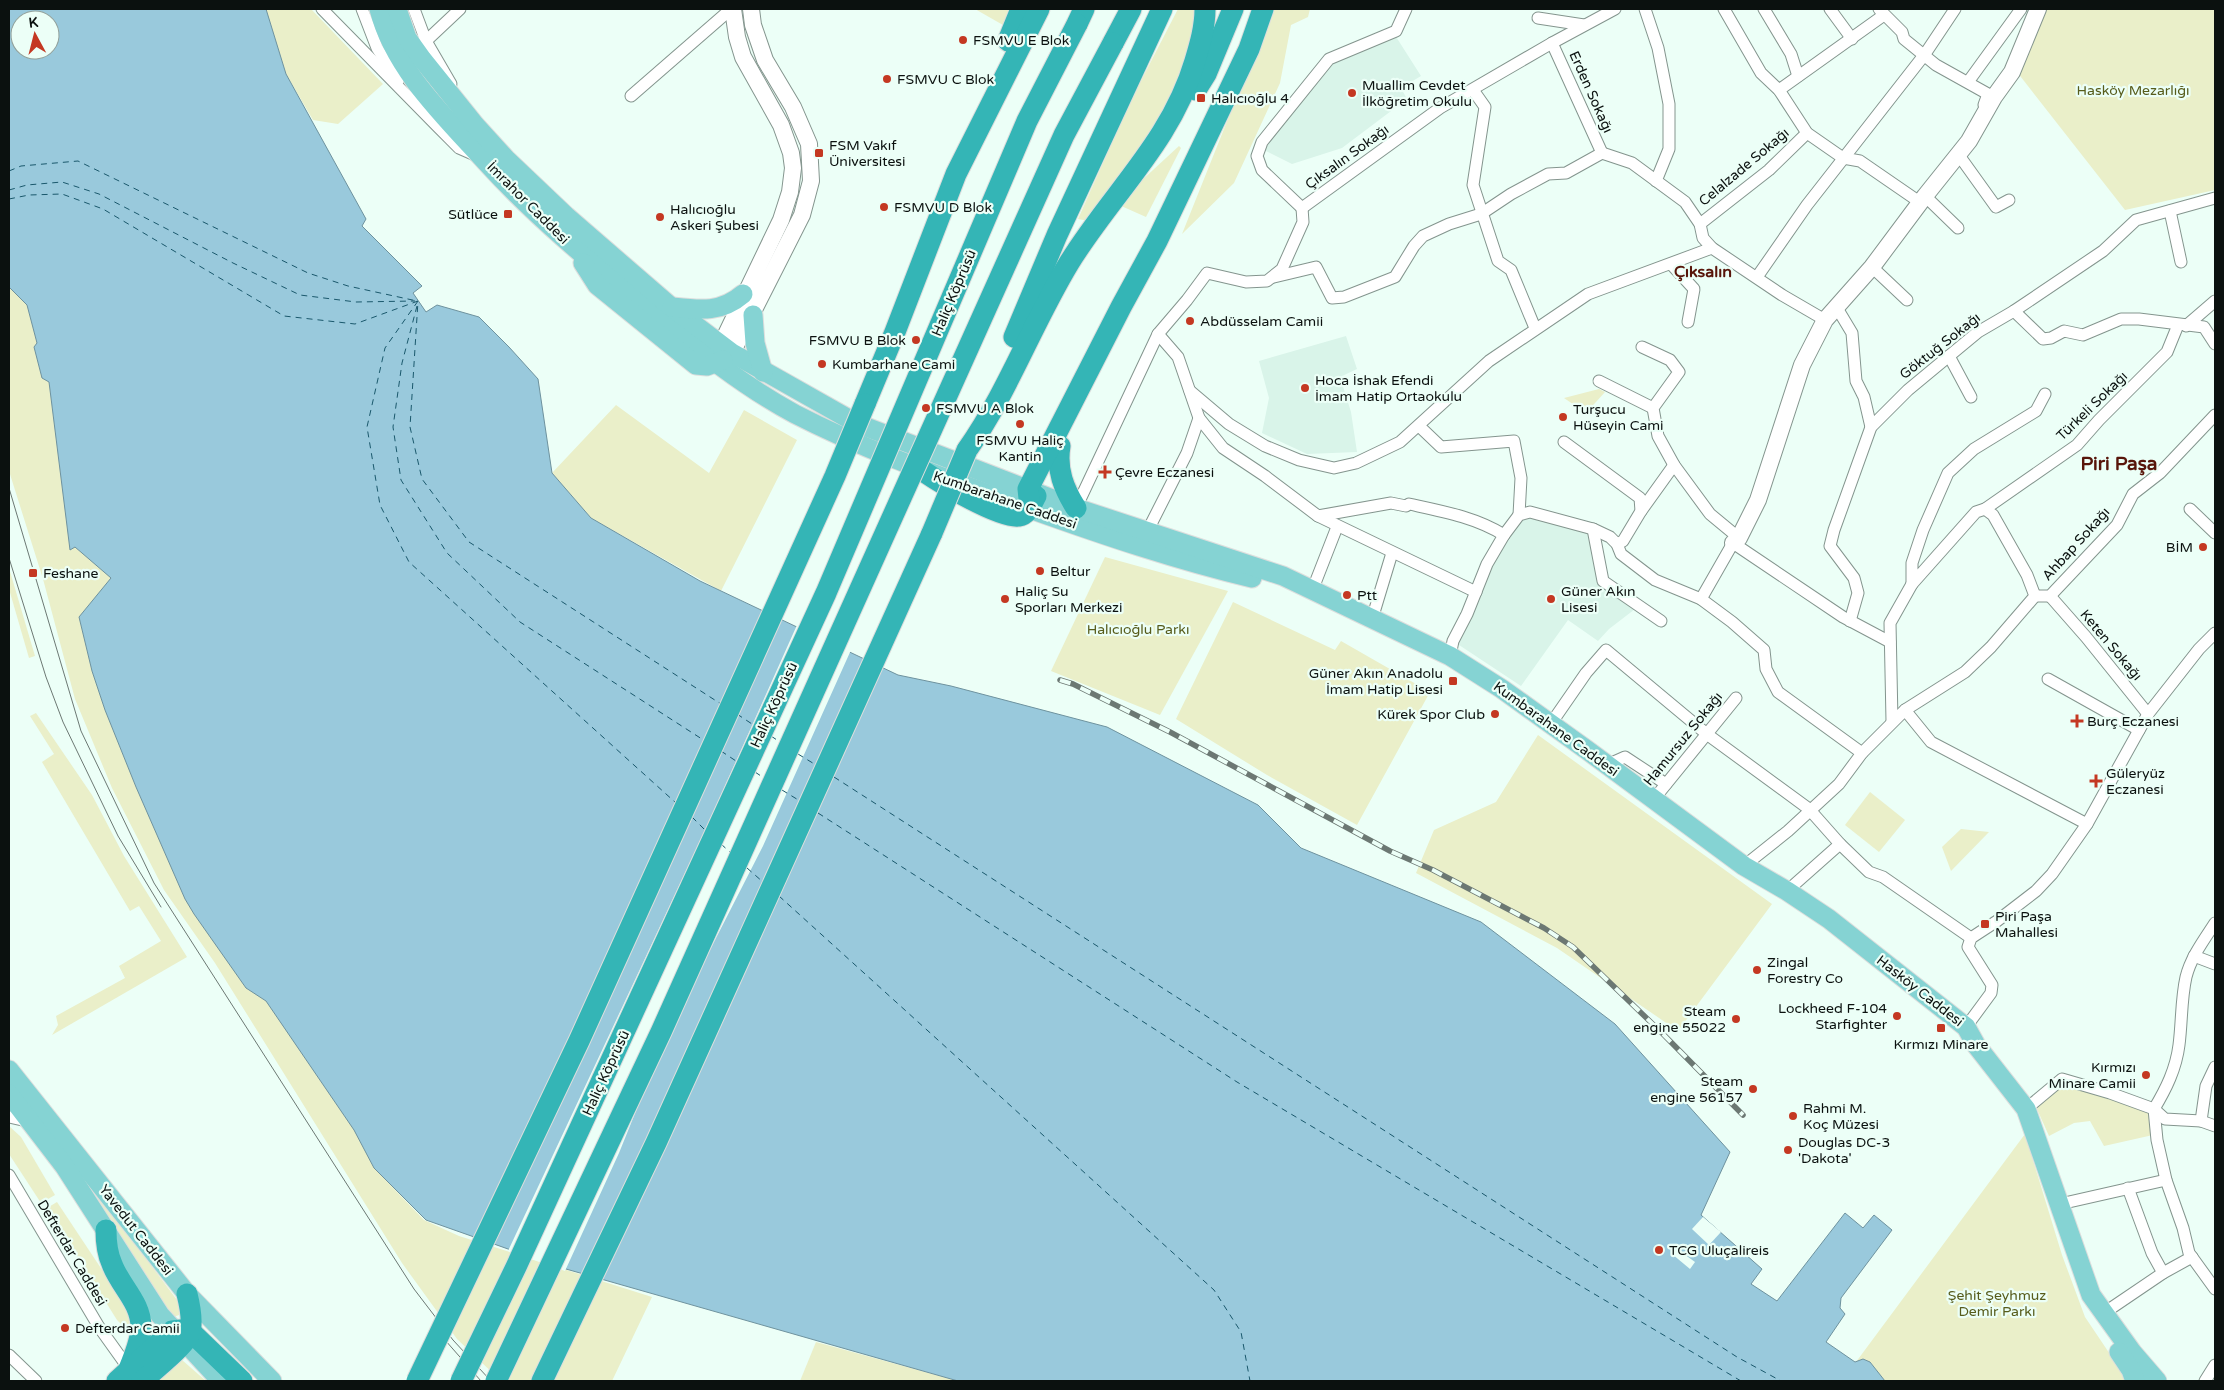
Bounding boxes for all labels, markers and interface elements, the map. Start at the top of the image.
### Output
north arrow [10,10,60,60]
text: K [28,14,40,32]
place label: FSMVU E Blok [973,32,1070,49]
marker: FSMVU E Blok [957,34,969,46]
street label: Erden Sokağı [1565,48,1617,136]
place label: FSMVU C Blok [897,71,995,88]
marker: FSMVU C Blok [881,73,893,85]
place label: Muallim Cevdet İlköğretim Okulu [1362,77,1472,110]
park label: Hasköy Mezarlığı [2077,82,2189,99]
marker: Muallim Cevdet İlköğretim Okulu [1346,87,1358,99]
place label: Halıcıoğlu 4 [1211,90,1289,107]
marker: Halıcıoğlu 4 [1195,92,1207,104]
street label: Çıksalın Sokağı [1302,121,1392,193]
street label: Celalzade Sokağı [1696,124,1792,210]
place label: FSM Vakıf Üniversitesi [829,137,906,170]
marker: FSM Vakıf Üniversitesi [813,147,825,159]
street label: İmrahor Caddesi [483,158,573,248]
place label: FSMVU D Blok [894,199,992,216]
place label: Halıcıoğlu Askeri Şubesi [670,201,759,234]
marker: FSMVU D Blok [878,201,890,213]
place label: Sütlüce [448,206,498,223]
marker: Sütlüce [502,208,514,220]
marker: Halıcıoğlu Askeri Şubesi [654,211,666,223]
street label: Haliç Köprüsü [928,247,980,339]
district label: Çıksalın [1674,262,1732,282]
street label: Göktuğ Sokağı [1896,309,1984,383]
place label: Abdüsselam Camii [1200,313,1323,330]
marker: Abdüsselam Camii [1184,315,1196,327]
place label: FSMVU B Blok [809,332,906,349]
marker: FSMVU B Blok [910,334,922,346]
place label: Kumbarhane Cami [832,356,955,373]
marker: Kumbarhane Cami [816,358,828,370]
street label: Türkeli Sokağı [2053,368,2131,444]
place label: Hoca İshak Efendi İmam Hatip Ortaokulu [1315,372,1462,405]
marker: Hoca İshak Efendi İmam Hatip Ortaokulu [1299,382,1311,394]
place label: FSMVU A Blok [936,400,1034,417]
place label: Turşucu Hüseyin Cami [1573,401,1664,434]
marker: FSMVU A Blok [920,402,932,414]
marker: Turşucu Hüseyin Cami [1557,411,1569,423]
marker: FSMVU Haliç Kantin [1014,418,1026,430]
place label: FSMVU Haliç Kantin [976,432,1064,465]
district label: Piri Paşa [2080,453,2158,476]
place label: Çevre Eczanesi [1115,464,1214,481]
marker: Çevre Eczanesi [1099,466,1111,478]
street label: Kumbarahane Caddesi [931,467,1079,533]
street label: Ahbap Sokağı [2039,504,2113,584]
place label: BİM [2166,539,2193,556]
marker: BİM [2197,541,2209,553]
place label: Beltur [1050,563,1091,580]
place label: Feshane [43,565,99,582]
marker: Beltur [1034,565,1046,577]
marker: Feshane [27,567,39,579]
place label: Haliç Su Sporları Merkezi [1015,583,1123,616]
place label: Güner Akın Lisesi [1561,583,1636,616]
place label: Ptt [1357,587,1378,604]
marker: Ptt [1341,589,1353,601]
marker: Haliç Su Sporları Merkezi [999,593,1011,605]
marker: Güner Akın Lisesi [1545,593,1557,605]
street label: Keten Sokağı [2076,606,2146,684]
park label: Halıcıoğlu Parkı [1087,621,1189,638]
street label: Haliç Köprüsü [747,660,801,750]
place label: Güner Akın Anadolu İmam Hatip Lisesi [1309,665,1443,698]
marker: Güner Akın Anadolu İmam Hatip Lisesi [1447,675,1459,687]
street label: Kumbarahane Caddesi [1490,678,1622,780]
street label: Hamursuz Sokağı [1640,689,1726,789]
place label: Kürek Spor Club [1377,706,1485,723]
marker: Kürek Spor Club [1489,708,1501,720]
place label: Burç Eczanesi [2087,713,2179,730]
marker: Burç Eczanesi [2071,715,2083,727]
place label: Güleryüz Eczanesi [2106,765,2165,798]
marker: Güleryüz Eczanesi [2090,775,2102,787]
place label: Piri Paşa Mahallesi [1995,908,2058,941]
marker: Piri Paşa Mahallesi [1979,918,1991,930]
street label: Hasköy Caddesi [1873,952,1967,1030]
place label: Zingal Forestry Co [1767,954,1843,987]
marker: Zingal Forestry Co [1751,964,1763,976]
place label: Lockheed F-104 Starfighter [1778,1000,1888,1033]
place label: Steam engine 55022 [1633,1003,1726,1036]
marker: Lockheed F-104 Starfighter [1891,1010,1903,1022]
marker: Steam engine 55022 [1730,1013,1742,1025]
marker: Kırmızı Minare [1935,1022,1947,1034]
street label: Haliç Köprüsü [579,1028,633,1118]
place label: Kırmızı Minare [1893,1036,1989,1053]
place label: Kırmızı Minare Camii [2049,1059,2136,1092]
marker: Kırmızı Minare Camii [2140,1069,2152,1081]
place label: Steam engine 56157 [1650,1073,1743,1106]
marker: Steam engine 56157 [1747,1083,1759,1095]
place label: Rahmi M. Koç Müzesi [1803,1100,1879,1133]
marker: Rahmi M. Koç Müzesi [1787,1110,1799,1122]
place label: Douglas DC-3 'Dakota' [1798,1134,1890,1167]
marker: Douglas DC-3 'Dakota' [1782,1144,1794,1156]
street label: Yavedut Caddesi [95,1181,177,1279]
street label: Defterdar Caddesi [34,1197,110,1309]
place label: TCG Uluçalireis [1669,1242,1769,1259]
marker: TCG Uluçalireis [1653,1244,1665,1256]
park label: Şehit Şeyhmuz Demir Parkı [1948,1287,2046,1320]
place label: Defterdar Camii [75,1320,180,1337]
marker: Defterdar Camii [59,1322,71,1334]

